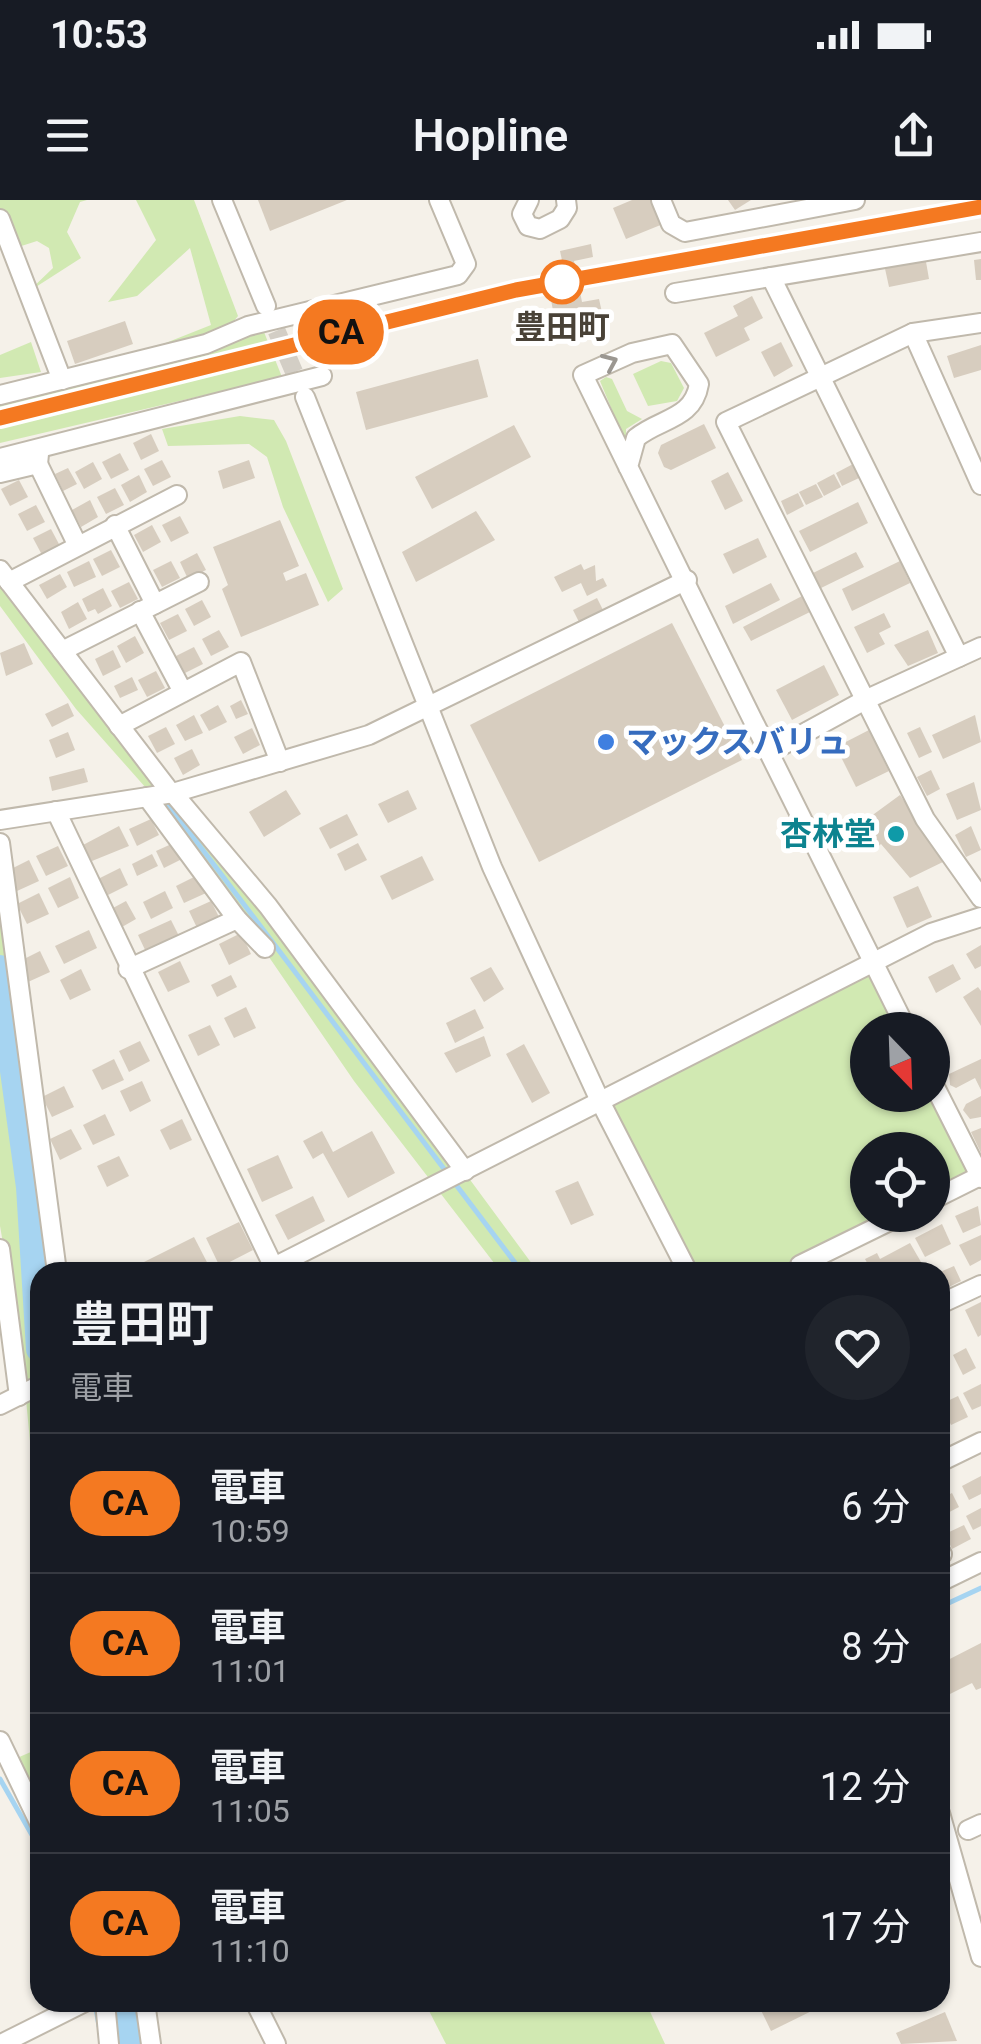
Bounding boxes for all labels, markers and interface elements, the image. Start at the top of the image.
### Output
text: 10:53 [50,13,148,57]
icon: menu [40,108,95,163]
icon: share [886,108,941,163]
text: Hopline [413,109,568,162]
marker: 豊田町 [541,261,583,303]
line badge: CA [296,300,386,364]
place label: 豊田町 [514,308,610,346]
text: CA [318,312,364,353]
one-way arrow [600,355,618,375]
place label: マックスバリュ [626,723,849,761]
marker: マックスバリュ [595,731,617,753]
place label: 杏林堂 [780,815,876,853]
marker: 杏林堂 [885,823,907,845]
north arrow [850,1012,950,1112]
map controls [850,1012,950,1232]
button: locate [850,1132,950,1232]
button: heart [805,1295,910,1400]
text: 豊田町 [70,1296,214,1353]
text: 電車 [70,1369,134,1407]
text: 電車 [210,1466,286,1510]
text: CA [102,1483,148,1524]
text: 6 分 [841,1485,910,1529]
text: 10:59 [210,1512,290,1550]
text: 電車 [210,1606,286,1650]
text: CA [102,1623,148,1664]
text: 8 分 [841,1625,910,1669]
text: 11:01 [210,1652,290,1690]
text: 電車 [210,1746,286,1790]
text: CA [102,1763,148,1804]
text: 12 分 [820,1765,910,1809]
text: 11:05 [210,1792,290,1830]
text: 電車 [210,1886,286,1930]
text: CA [102,1903,148,1944]
text: 17 分 [820,1905,910,1949]
text: 11:10 [210,1932,290,1970]

